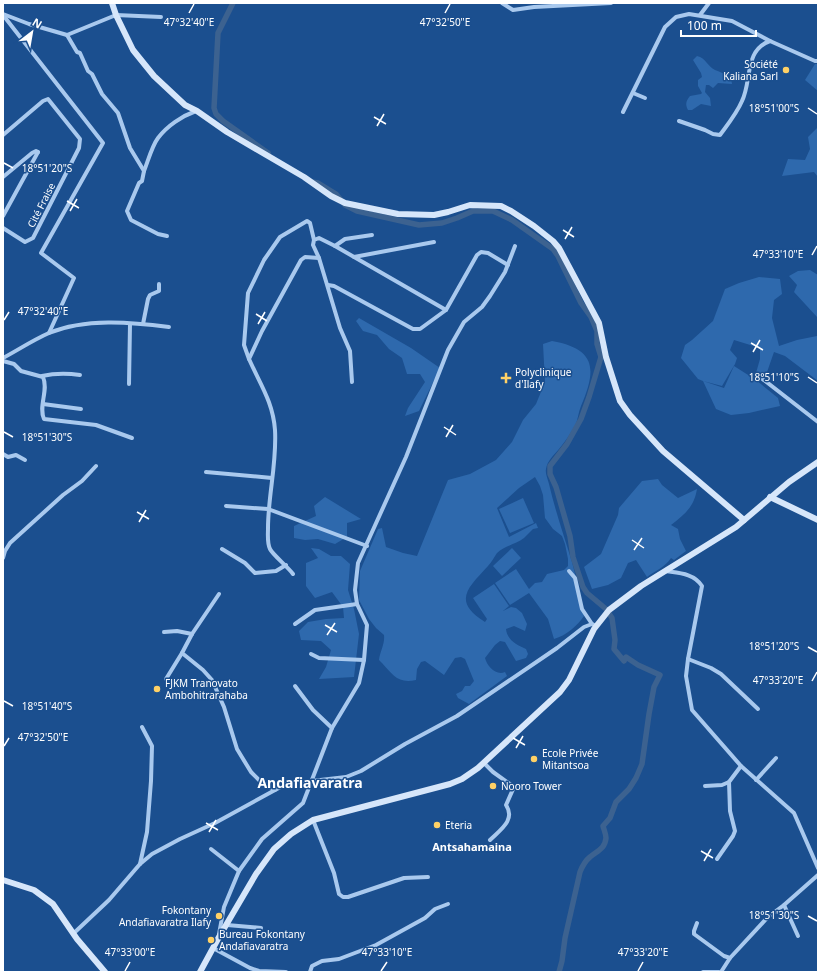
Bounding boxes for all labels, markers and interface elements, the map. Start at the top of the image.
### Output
north arrow [12,12,52,52]
scale bar [681,12,756,38]
text: N [30,14,45,32]
text: 47°32'40"E [164,15,214,29]
text: 47°32'50"E [420,15,470,29]
text: 100 m [687,17,722,34]
place label: Société Kaliana Sarl [723,57,778,83]
marker: Société Kaliana Sarl [781,65,791,75]
text: 18°51'00"S [749,101,800,115]
text: 18°51'20"S [22,161,73,175]
street label: Cité Fraise [24,180,58,230]
text: 47°33'10"E [753,247,803,261]
text: 47°32'40"E [18,304,68,318]
place label: Polyclinique d'Ilafy [515,365,572,391]
text: 18°51'10"S [749,370,800,384]
marker: Polyclinique d'Ilafy [500,372,512,384]
text: 18°51'30"S [22,430,73,444]
text: 18°51'20"S [749,639,800,653]
text: 47°33'20"E [753,673,803,687]
place label: FJKM Tranovato Ambohitrarahaba [165,676,248,702]
marker: FJKM Tranovato Ambohitrarahaba [152,684,162,694]
text: 18°51'40"S [22,699,73,713]
text: 47°32'50"E [18,730,68,744]
place label: Ecole Privée Mitantsoa [542,746,599,772]
marker: Ecole Privée Mitantsoa [529,754,539,764]
district label: Andafiavaratra [257,773,363,792]
place label: Nooro Tower [501,779,562,793]
marker: Nooro Tower [488,781,498,791]
place label: Eteria [445,818,472,832]
marker: Eteria [432,820,442,830]
district label: Antsahamaina [432,839,512,854]
place label: Fokontany Andafiavaratra Ilafy [119,903,212,929]
text: 18°51'30"S [749,908,800,922]
marker: Fokontany Andafiavaratra Ilafy [214,911,224,921]
place label: Bureau Fokontany Andafiavaratra [219,927,306,953]
marker: Bureau Fokontany Andafiavaratra [206,935,216,945]
text: 47°33'00"E [105,945,155,959]
text: 47°33'10"E [362,945,412,959]
text: 47°33'20"E [618,945,668,959]

